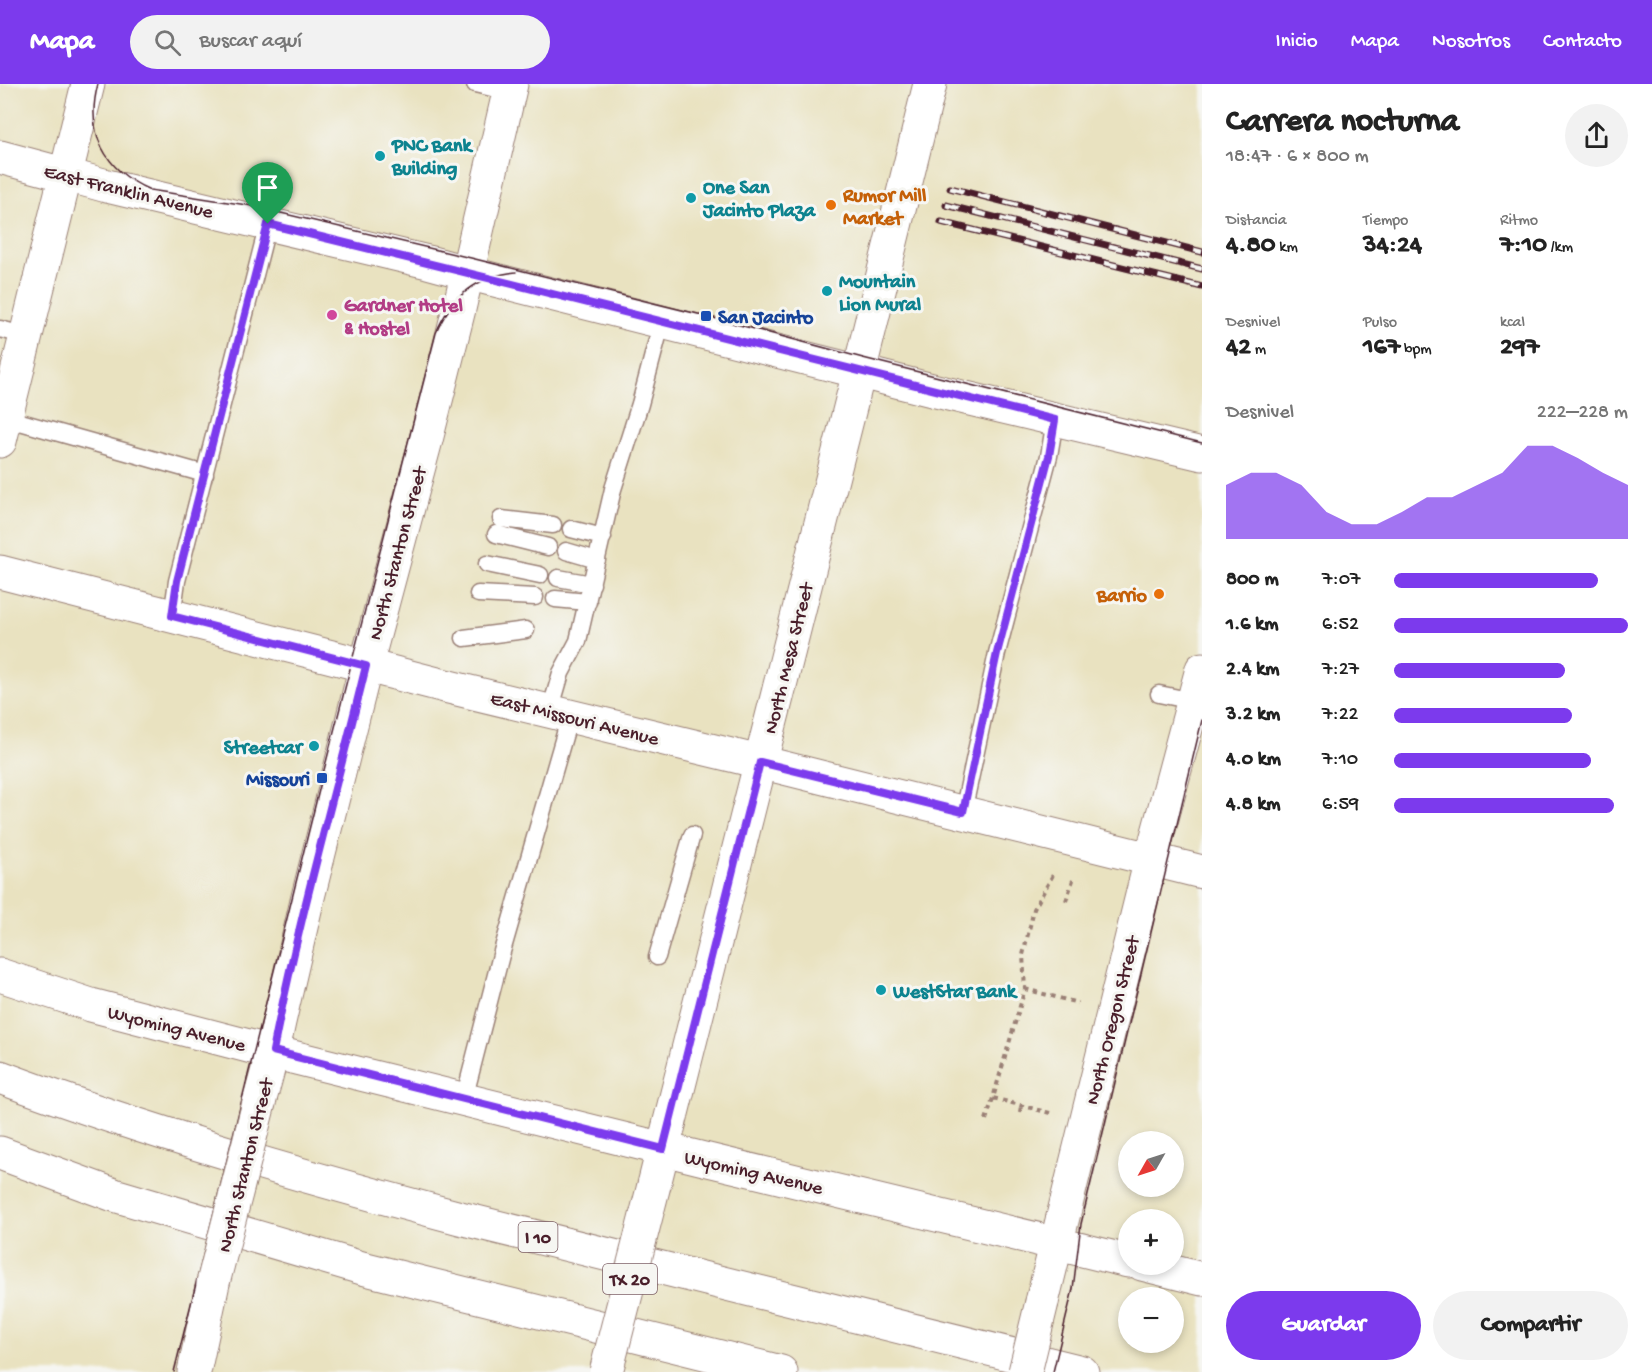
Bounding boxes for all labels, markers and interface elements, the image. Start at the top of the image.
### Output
search box [130,15,550,69]
text: Mapa [30,26,94,59]
icon: search [151,26,184,59]
text: Buscar aquí [199,29,302,55]
text: Inicio [1276,30,1318,55]
text: Mapa [1351,30,1399,55]
text: Nosotros [1432,30,1510,55]
text: Contacto [1543,30,1622,55]
text: Carrera nocturna [1226,104,1459,142]
button: share [1565,104,1628,167]
place label: PNC Bank Building [391,136,473,182]
text: 18:47 · 6 × 800 m [1226,146,1369,169]
marker: PNC Bank Building [373,149,387,163]
street label: East Franklin Avenue [41,161,216,226]
pin [242,162,293,224]
icon: arrive [251,171,284,204]
place label: One San Jacinto Plaza [702,178,816,224]
place label: Rumor Mill Market [842,186,927,232]
marker: One San Jacinto Plaza [684,191,698,205]
marker: Rumor Mill Market [824,198,838,212]
text: Distancia [1226,212,1287,231]
text: Tiempo [1363,212,1408,231]
text: Ritmo [1500,212,1538,231]
text: 4.80 [1226,231,1275,262]
text: 34:24 [1363,231,1422,262]
text: 7:10 [1500,231,1547,262]
text: km [1275,239,1298,258]
text: /km [1547,239,1573,258]
place label: Mountain Lion Mural [839,272,922,318]
marker: Mountain Lion Mural [820,284,834,298]
place label: Gardner Hotel & Hostel [344,296,463,342]
marker: Gardner Hotel & Hostel [325,308,339,322]
place label: San Jacinto [718,308,814,331]
marker: San Jacinto [699,309,713,323]
text: Desnivel [1226,314,1280,333]
text: Pulso [1363,314,1397,333]
text: kcal [1500,314,1525,333]
text: 42 [1226,333,1251,364]
text: 167 [1363,333,1400,364]
text: 297 [1500,333,1539,364]
text: m [1251,341,1266,360]
text: bpm [1400,341,1432,360]
text: Desnivel [1226,402,1294,425]
text: 222–228 m [1537,402,1628,425]
street label: North Stanton Street [365,463,434,643]
text: 800 m [1226,569,1279,592]
text: 7:07 [1322,569,1360,592]
street label: North Mesa Street [761,579,821,737]
place label: Barrio [1096,586,1148,609]
marker: Barrio [1152,587,1166,601]
text: 1.6 km [1226,614,1278,637]
text: 6:52 [1322,614,1359,637]
text: 2.4 km [1226,659,1279,682]
text: 7:27 [1322,659,1359,682]
street label: East Missouri Avenue [488,688,661,753]
text: 3.2 km [1226,704,1280,727]
text: 7:22 [1322,704,1358,727]
place label: Streetcar [224,738,304,761]
marker: Streetcar [307,739,321,753]
text: 4.0 km [1226,749,1281,772]
text: 7:10 [1322,749,1358,772]
place label: Missouri [246,770,310,793]
marker: Missouri [315,771,329,785]
text: 4.8 km [1226,794,1281,817]
text: 6:59 [1322,794,1359,817]
street label: North Oregon Street [1082,932,1147,1108]
place label: WestStar Bank [892,982,1018,1005]
marker: WestStar Bank [874,983,888,997]
street label: Wyoming Avenue [105,1002,248,1059]
street label: North Stanton Street [215,1075,281,1255]
north arrow [1118,1131,1184,1197]
map controls [1118,1131,1184,1353]
street label: Wyoming Avenue [682,1147,825,1202]
button: + [1118,1209,1184,1275]
road number: I 10 [518,1222,558,1252]
road number: TX 20 [603,1264,657,1294]
button: − [1118,1287,1184,1353]
button: Guardar [1226,1291,1421,1360]
button: Compartir [1433,1291,1628,1360]

